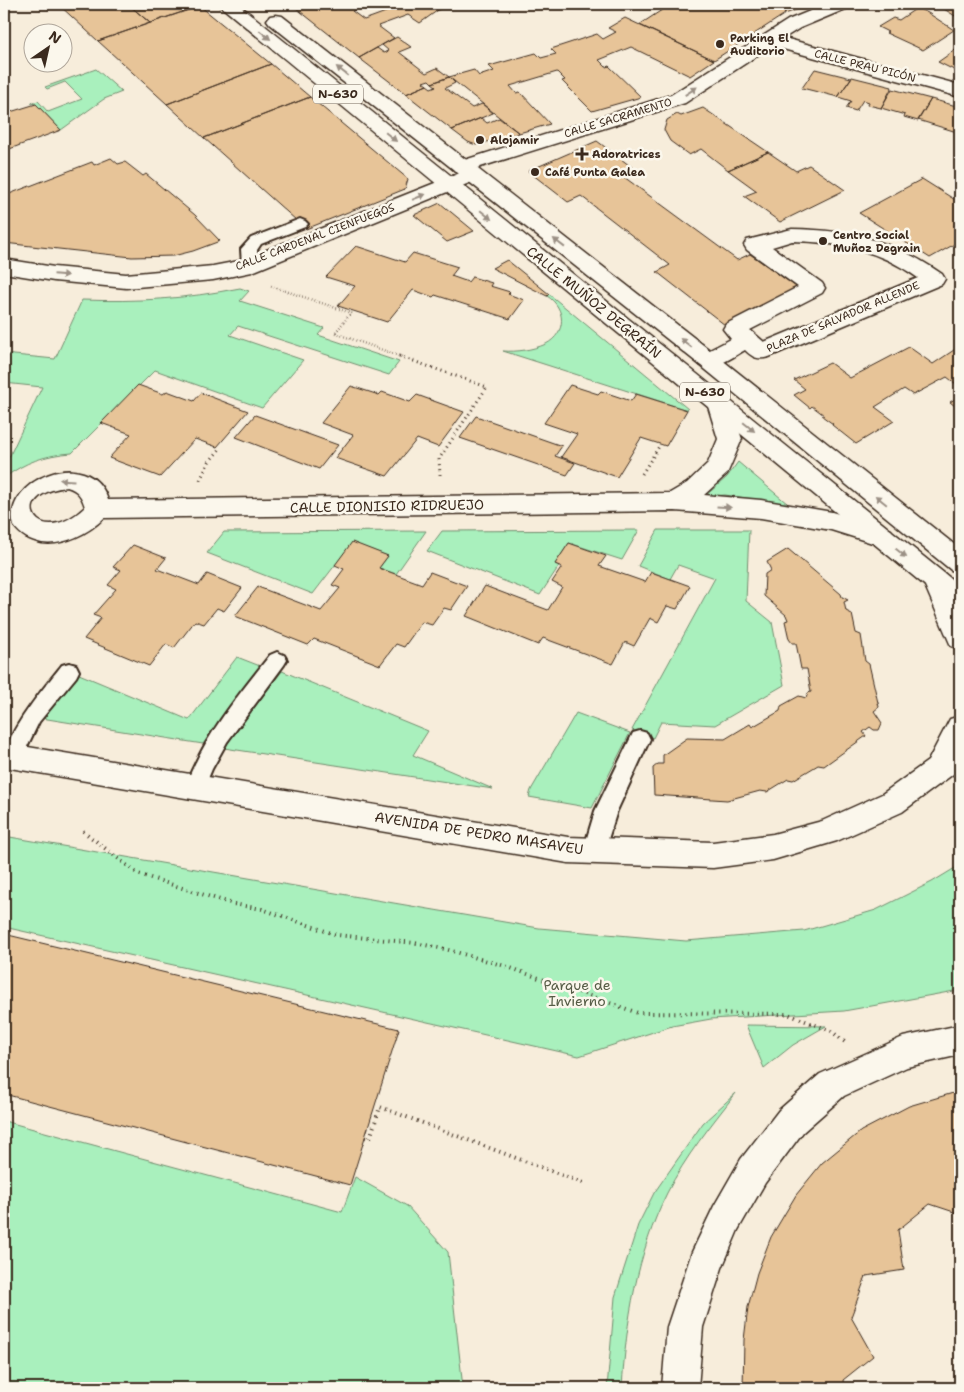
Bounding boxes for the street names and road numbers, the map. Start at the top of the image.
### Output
street label: CALLE PRAU PICÓN [813,45,917,86]
road number: N-630 [313,85,363,104]
street label: CALLE SACRAMENTO [562,94,674,142]
street label: CALLE CARDENAL CIENFUEGOS [233,200,397,274]
street label: CALLE MUÑOZ DEGRAÍN [523,241,666,362]
street label: PLAZA DE SALVADOR ALLENDE [764,278,922,356]
road number: N-630 [680,382,730,402]
street label: CALLE DIONISIO RIDRUEJO [290,495,484,517]
street label: AVENIDA DE PEDRO MASAVEU [373,808,585,858]

